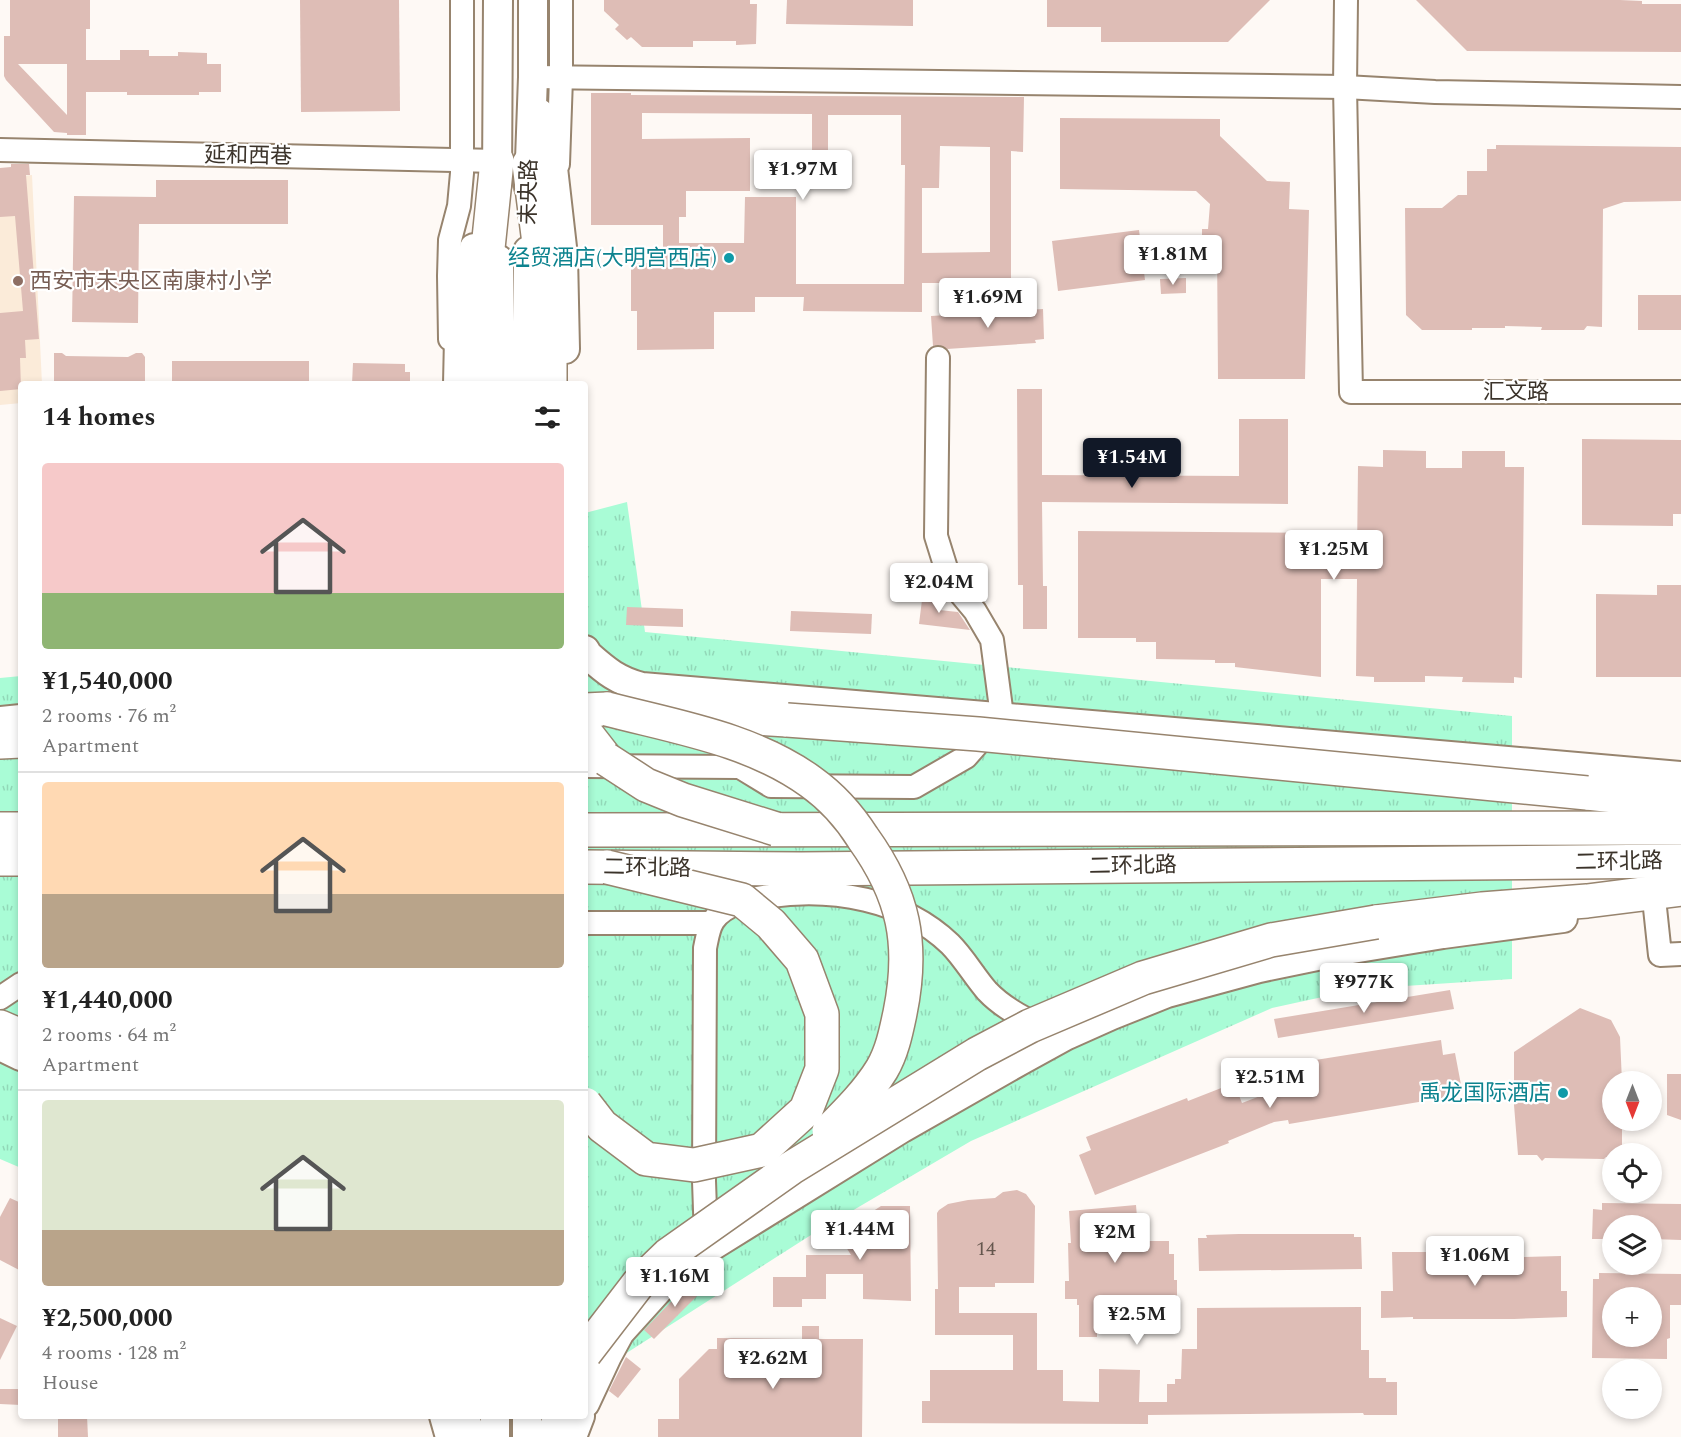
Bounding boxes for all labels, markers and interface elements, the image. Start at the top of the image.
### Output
street label: 延和西巷 [204,139,292,173]
pin: ¥1.97M [754,150,852,201]
text: ¥1.97M [768,154,838,184]
street label: 未央路 [512,159,546,225]
pin: ¥1.81M [1124,235,1222,286]
text: ¥1.81M [1138,239,1208,269]
place label: 经贸酒店(大明宫西店) [508,242,717,275]
marker: 经贸酒店(大明宫西店) [722,251,736,265]
place label: 西安市未央区南康村小学 [30,265,272,298]
marker: 西安市未央区南康村小学 [11,274,25,288]
pin: ¥1.69M [939,278,1037,329]
text: ¥1.69M [953,282,1023,312]
street label: 汇文路 [1483,376,1549,409]
text: 14 homes [42,397,156,437]
icon: filters [531,401,564,434]
pin: ¥1.54M [1083,438,1181,489]
text: ¥1.54M [1097,442,1167,472]
icon: home [249,502,357,610]
pin: ¥1.25M [1285,530,1383,581]
text: ¥1.25M [1299,534,1369,564]
pin: ¥2.04M [890,563,988,614]
text: ¥2.04M [904,567,974,597]
text: ¥1,540,000 [42,661,173,701]
text: 2 rooms · 76 m² [42,701,176,731]
text: Apartment [42,731,139,761]
icon: home [249,821,357,929]
street label: 二环北路 [1575,845,1663,879]
street label: 二环北路 [1089,849,1177,883]
street label: 二环北路 [603,851,691,885]
pin: ¥977K [1322,963,1406,1014]
text: ¥977K [1334,967,1394,997]
text: ¥1,440,000 [42,980,173,1020]
text: 2 rooms · 64 m² [42,1020,176,1050]
text: Apartment [42,1050,139,1080]
pin: ¥2.51M [1221,1058,1319,1109]
text: ¥2.51M [1235,1062,1305,1092]
north arrow [1602,1071,1662,1131]
map controls [1602,1071,1662,1419]
place label: 禹龙国际酒店 [1419,1077,1551,1110]
marker: 禹龙国际酒店 [1556,1086,1570,1100]
icon: home [249,1139,357,1247]
button: locate [1602,1143,1662,1203]
pin: ¥1.44M [811,1210,909,1261]
pin: ¥2M [1086,1213,1144,1264]
text: ¥1.44M [825,1214,895,1244]
button: layers [1602,1215,1662,1275]
text: ¥2M [1094,1217,1136,1247]
house number: 14 [976,1234,996,1264]
pin: ¥1.06M [1426,1236,1524,1287]
text: ¥1.06M [1440,1240,1510,1270]
pin: ¥1.16M [626,1257,724,1308]
text: ¥1.16M [640,1261,710,1291]
button: + [1602,1287,1662,1347]
pin: ¥2.5M [1095,1295,1179,1346]
text: ¥2,500,000 [42,1298,173,1338]
text: ¥2.5M [1108,1299,1166,1329]
text: 4 rooms · 128 m² [42,1338,186,1368]
pin: ¥2.62M [724,1339,822,1390]
text: ¥2.62M [738,1343,808,1373]
button: − [1602,1359,1662,1419]
text: House [42,1368,99,1398]

